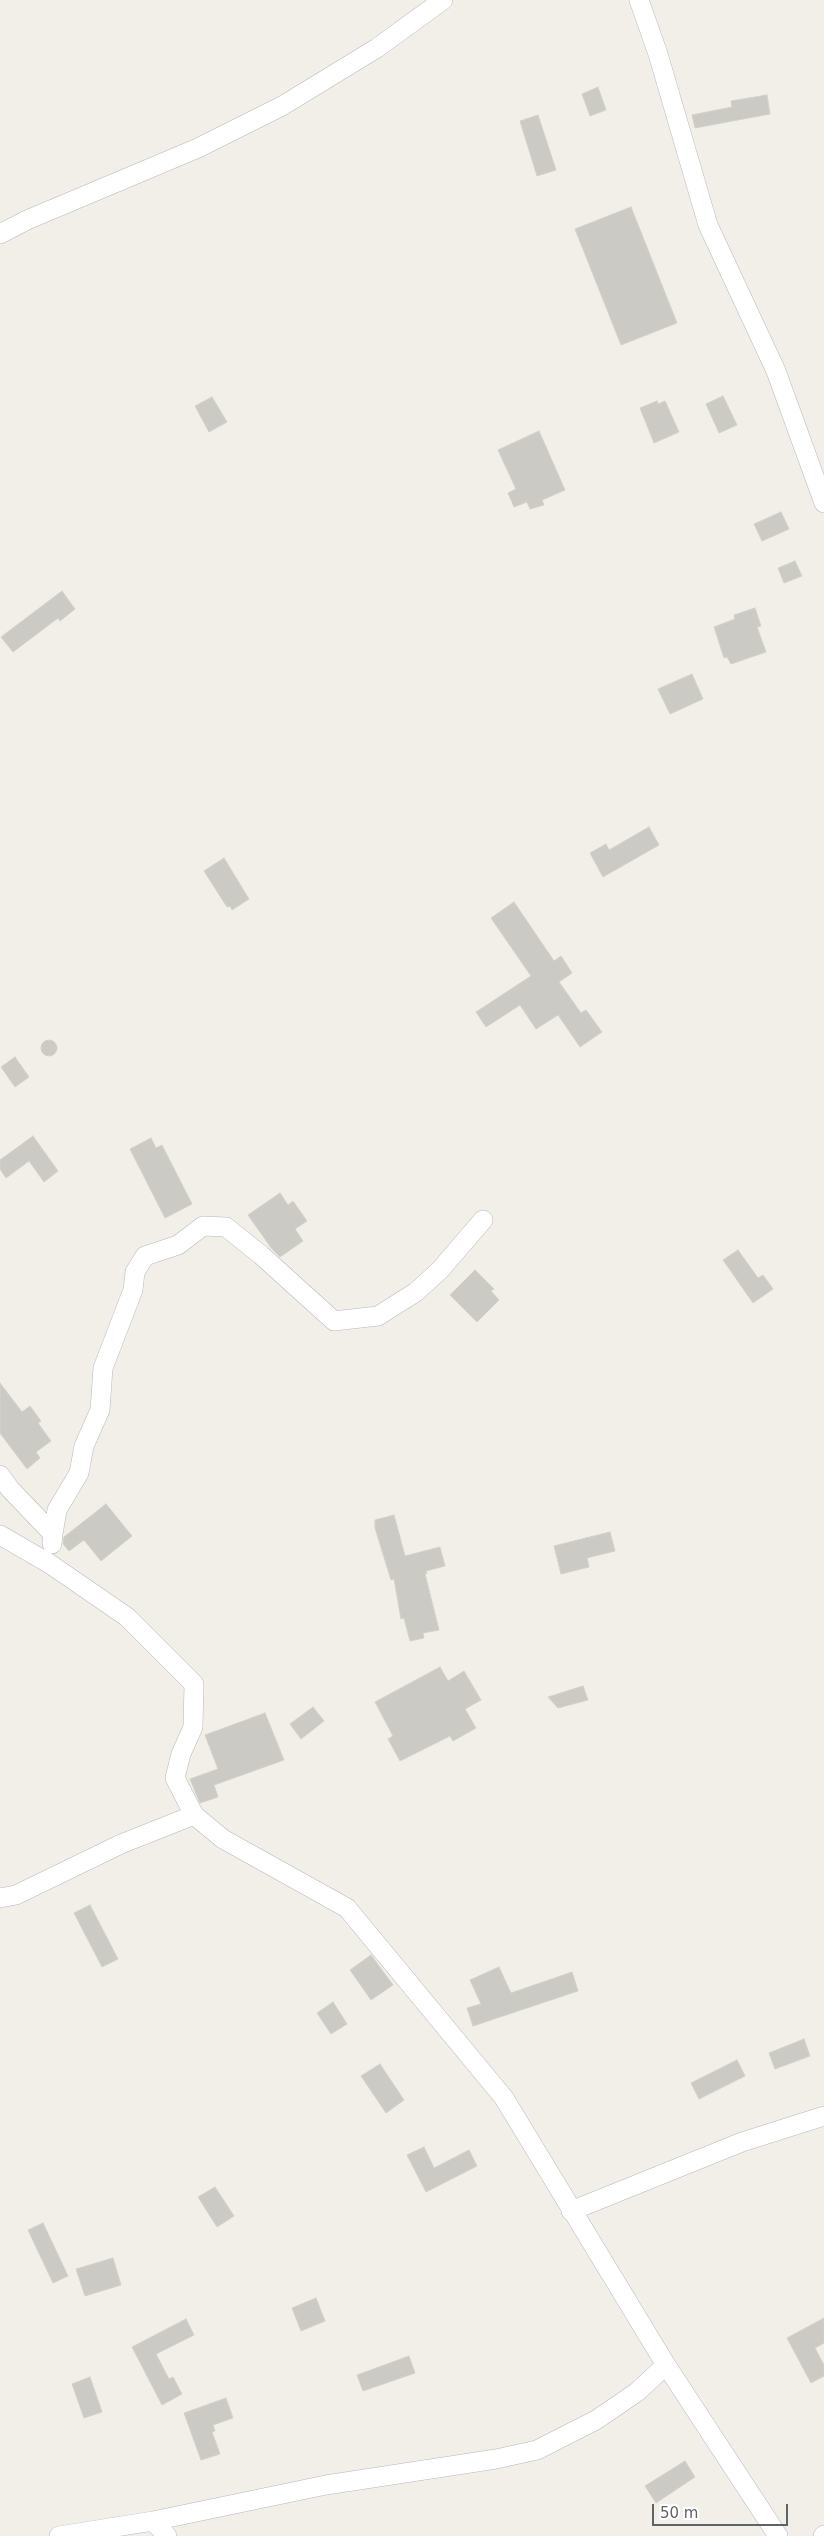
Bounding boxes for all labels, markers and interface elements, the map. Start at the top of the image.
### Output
scale bar [654,2494,790,2526]
text: 50 m [660,2504,698,2522]

